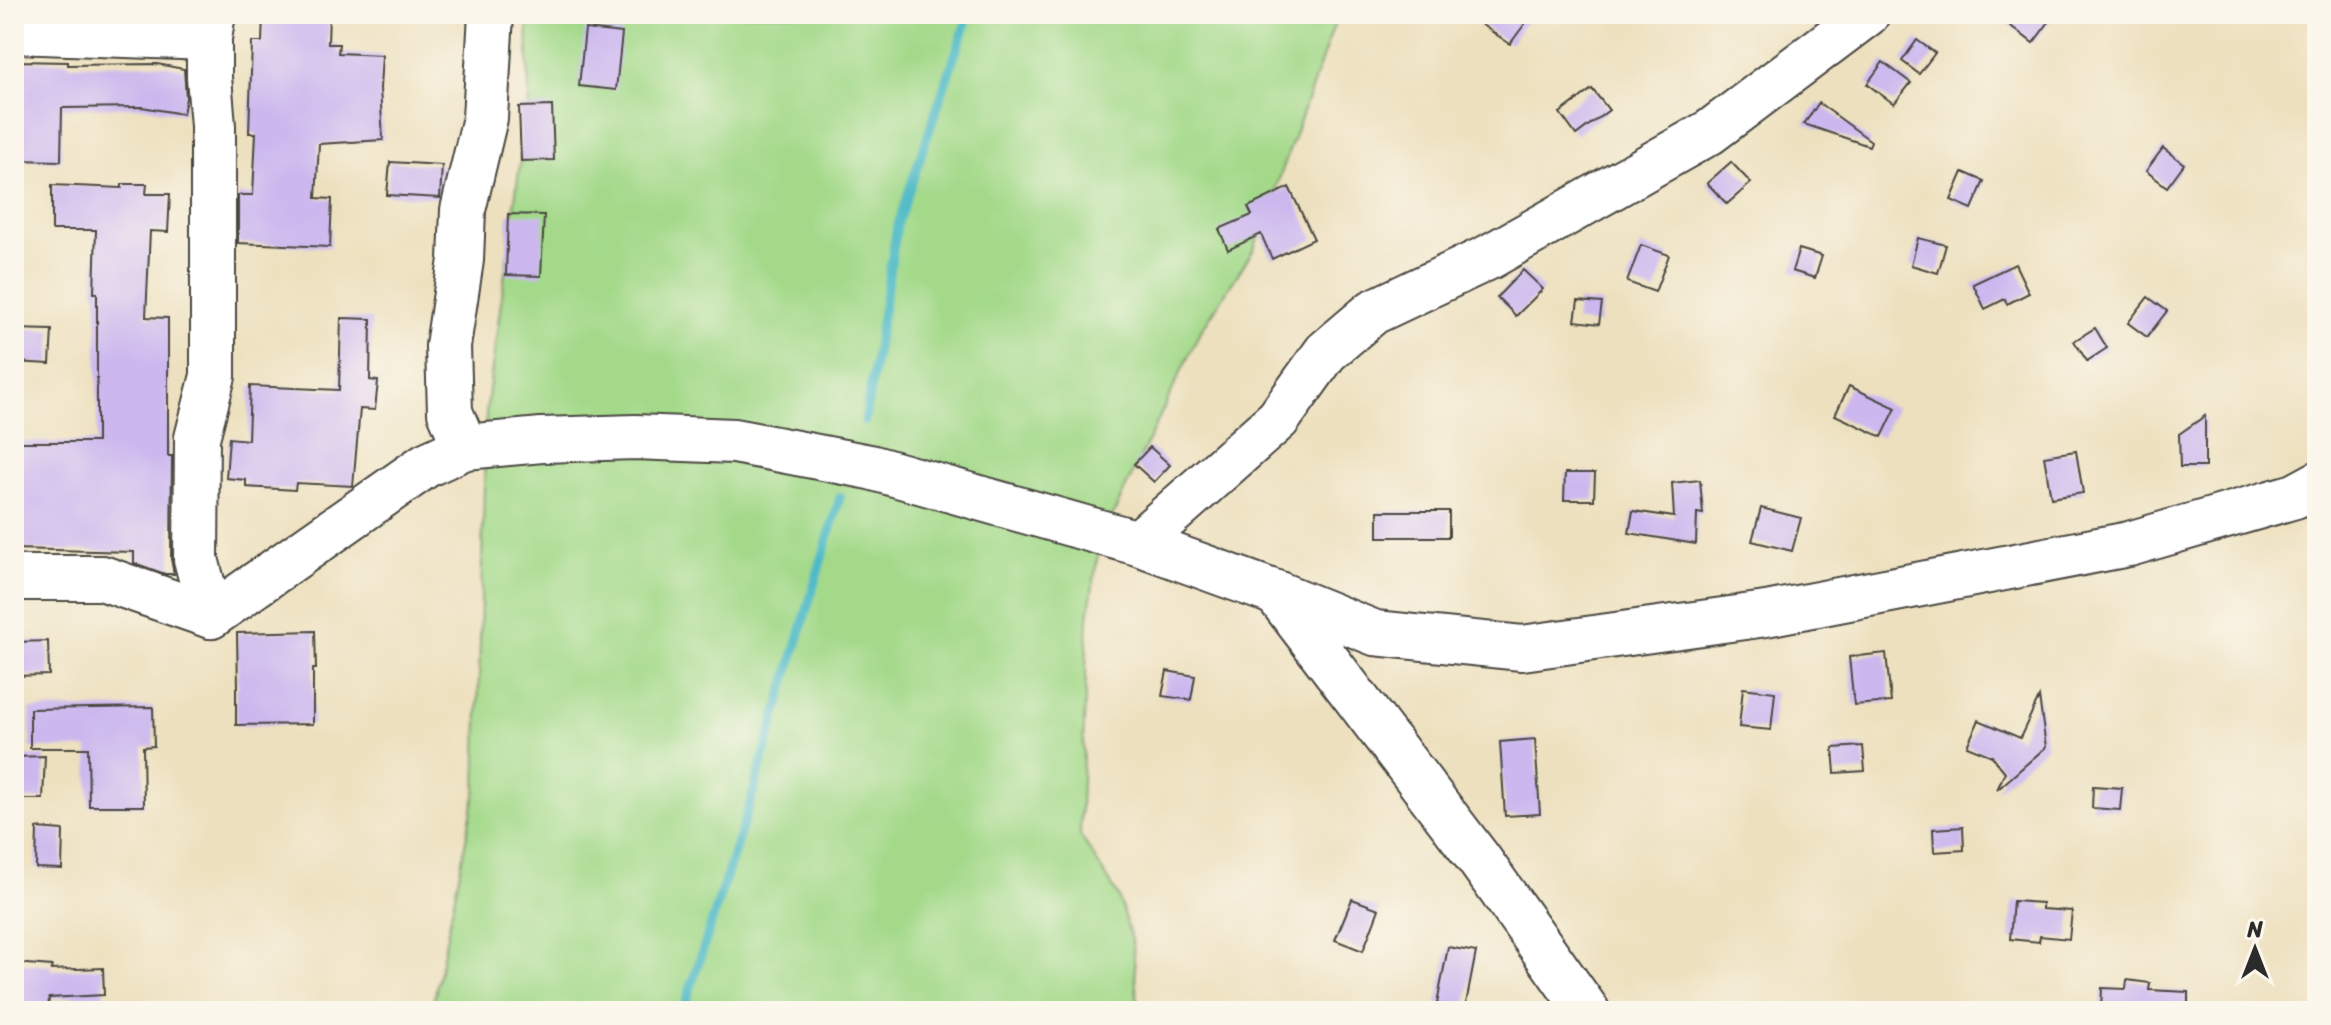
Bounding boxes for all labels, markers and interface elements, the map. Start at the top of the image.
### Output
north arrow [2215,909,2295,989]
text: N [2246,910,2263,949]

